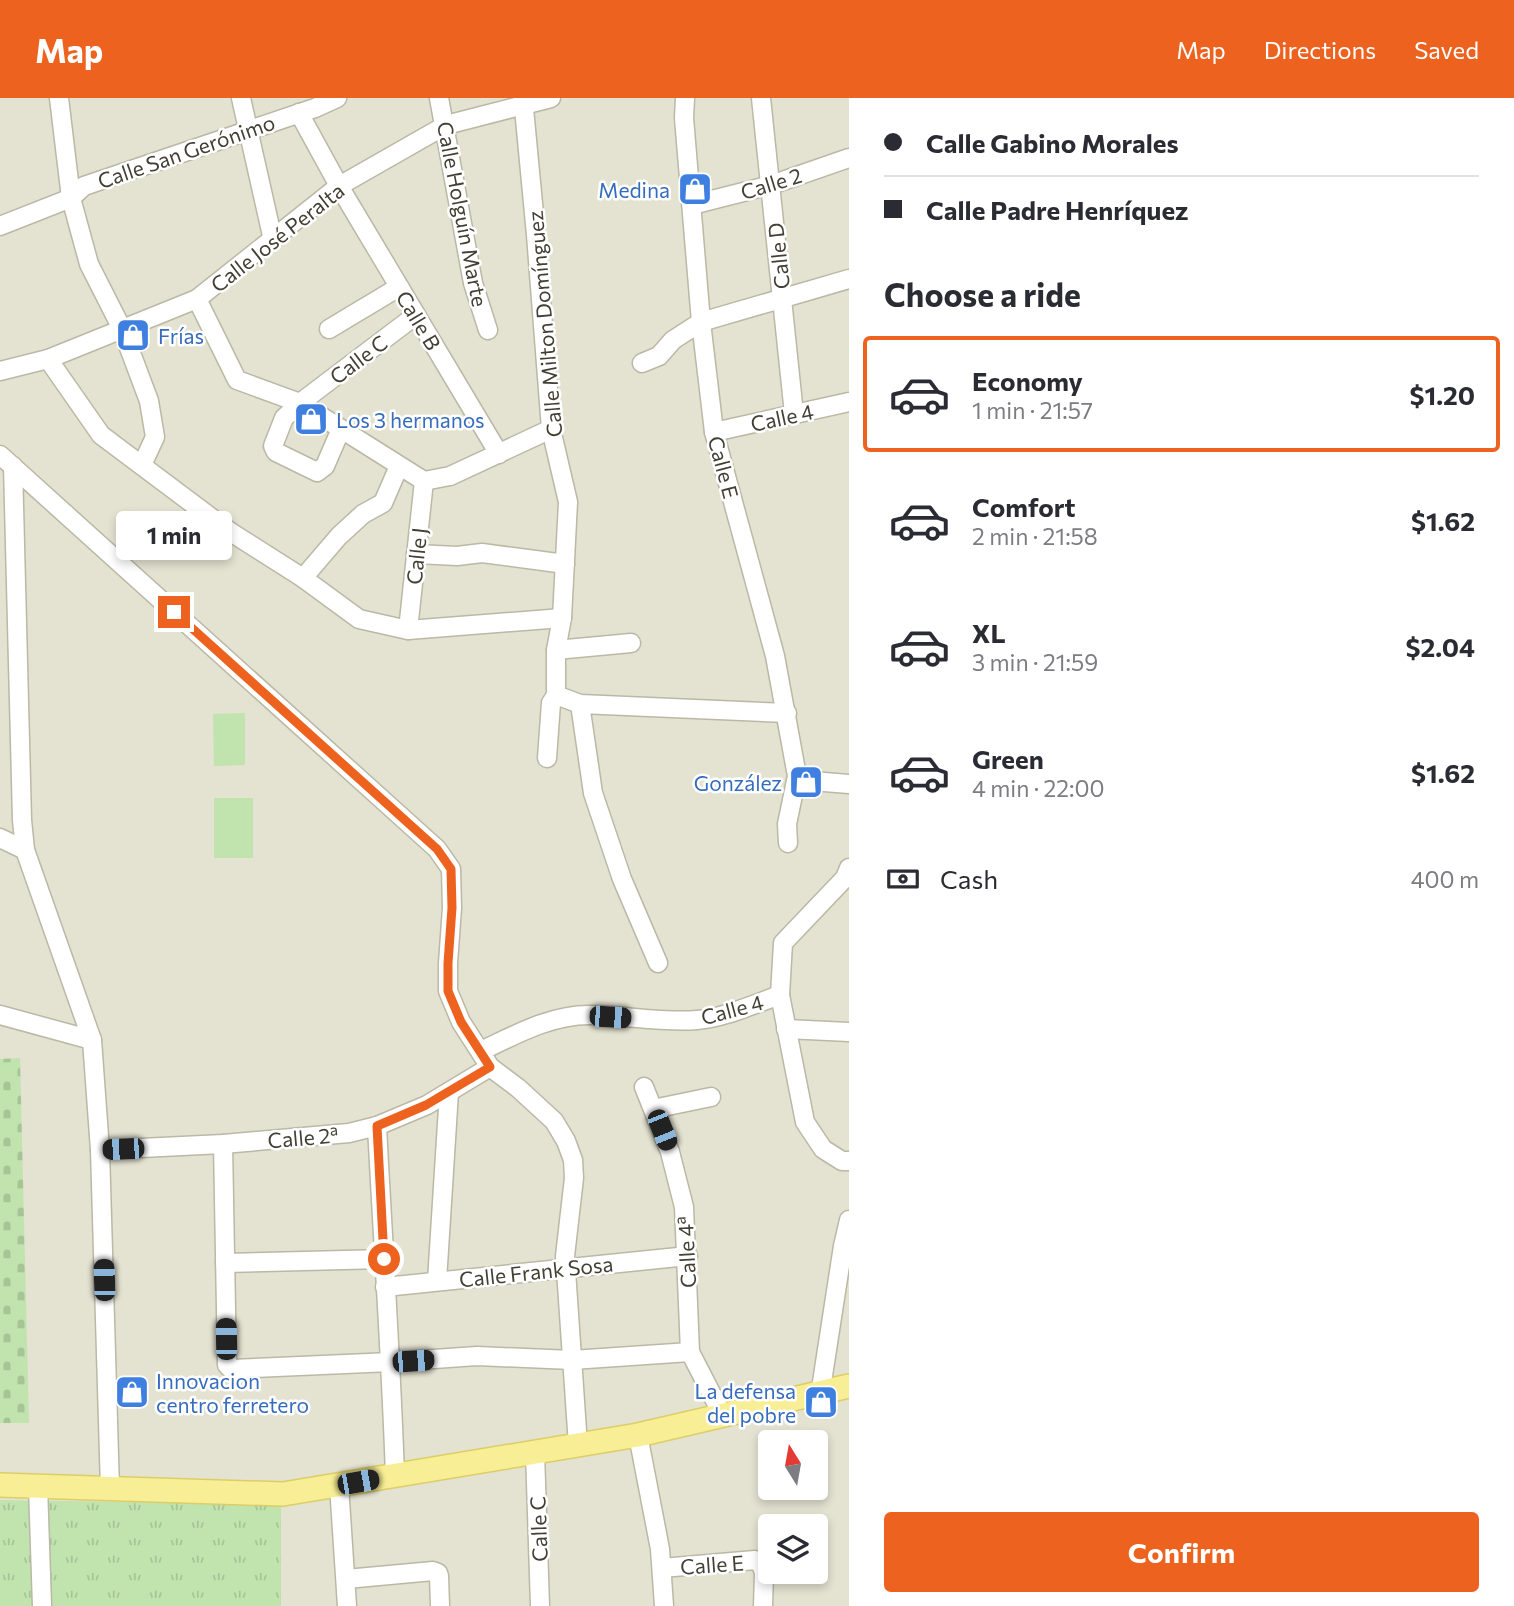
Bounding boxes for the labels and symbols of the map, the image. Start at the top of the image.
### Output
street label: Calle San Gerónimo [94,109,278,193]
street label: Calle Holguín Marte [433,119,493,309]
street label: Calle 2 [737,162,805,204]
shop icon: Medina [676,170,714,208]
street label: Calle José Peralta [205,177,349,297]
place label: Medina [598,177,670,202]
street label: Calle Milton Domínguez [522,210,566,438]
street label: Calle D [762,222,794,290]
street label: Calle B [392,286,446,354]
shop icon: Frías [114,316,152,354]
place label: Frías [158,323,204,348]
street label: Calle C [324,329,392,389]
street label: Calle 4 [748,398,816,436]
shop icon: Los 3 hermanos [292,400,330,438]
place label: Los 3 hermanos [336,407,485,432]
street label: Calle E [704,433,744,501]
callout: 1 min [116,510,232,560]
street label: Calle J [401,526,431,586]
route end [158,596,190,628]
shop icon: González [787,763,825,801]
place label: González [694,770,782,795]
street label: Calle 4 [698,989,766,1029]
car [589,1005,632,1029]
car [645,1107,680,1153]
street label: Calle 2ª [266,1121,340,1153]
car [102,1138,145,1160]
street label: Calle 4ª [672,1215,700,1289]
route start [368,1243,400,1275]
street label: Calle Frank Sosa [458,1250,614,1292]
car [93,1259,116,1301]
car [216,1318,237,1360]
car [392,1349,435,1373]
place label: Innovacion centro ferretero [156,1368,309,1417]
shop icon: Innovacion centro ferretero [113,1373,151,1411]
place label: La defensa del pobre [694,1378,796,1427]
shop icon: La defensa del pobre [802,1383,840,1421]
north arrow [758,1430,828,1500]
car [336,1468,381,1496]
street label: Calle C [524,1496,552,1562]
street label: Calle E [679,1549,745,1579]

